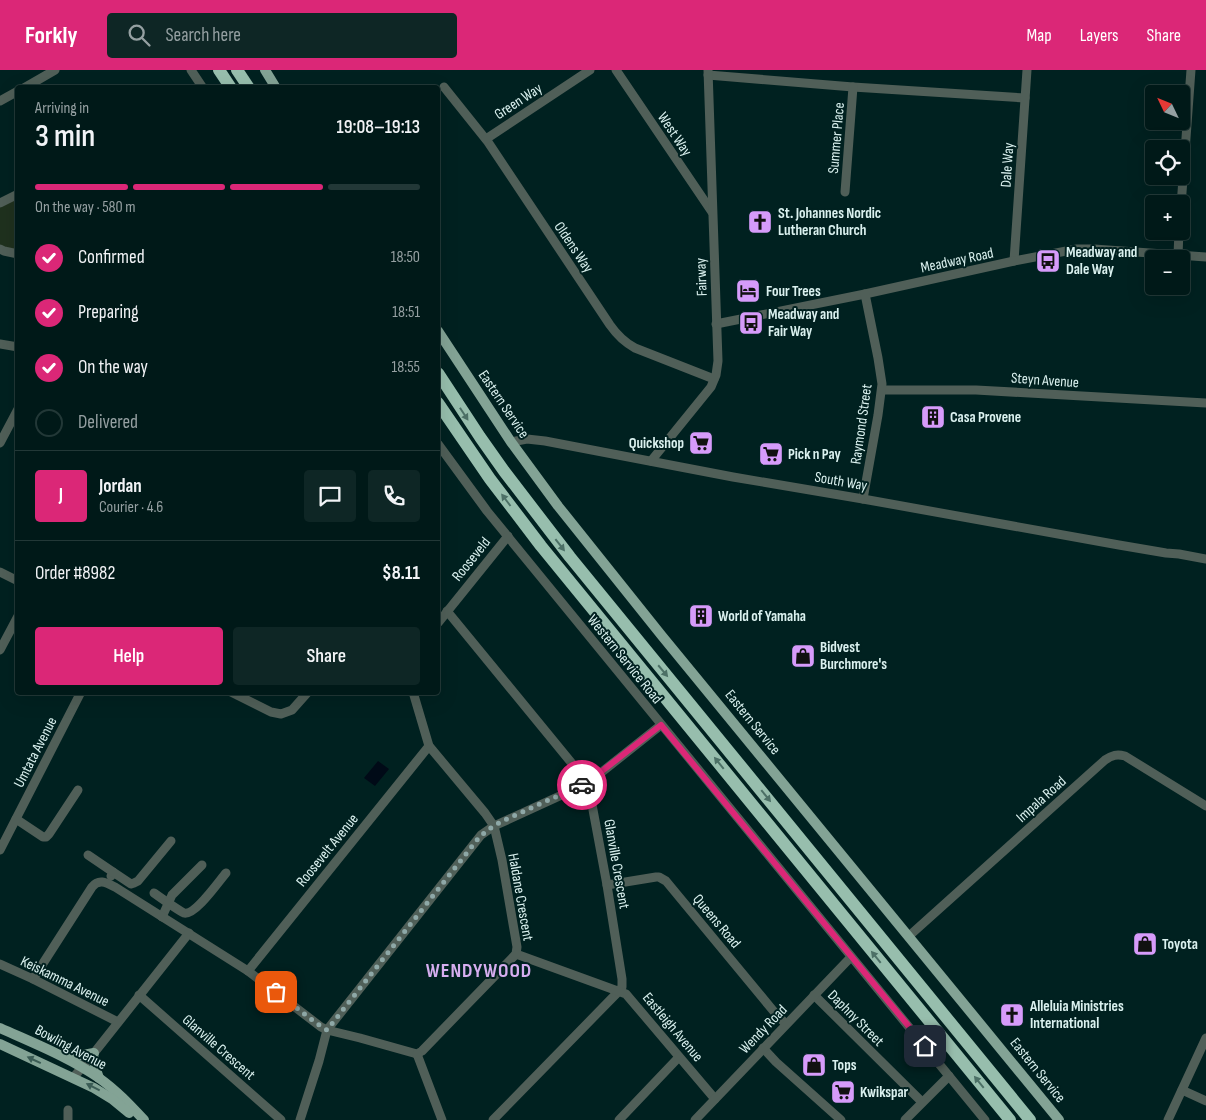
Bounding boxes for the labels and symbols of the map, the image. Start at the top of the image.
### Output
street label: Green Way [491,79,546,124]
north arrow [1145,85,1190,130]
street label: Summer Place [824,102,849,175]
street label: West Way [653,109,696,160]
street label: Dale Way [996,142,1019,188]
place label: St. Johannes Nordic Lutheran Church [778,204,881,240]
church icon: St. Johannes Nordic Lutheran Church [747,209,773,235]
street label: Oldens Way [550,218,598,277]
place label: Meadway and Dale Way [1066,243,1137,279]
street label: Meadway Road [919,244,995,277]
bus stop icon: Meadway and Dale Way [1035,248,1061,274]
street label: Fairway [691,257,712,296]
hotel icon: Four Trees [735,278,761,304]
place label: Four Trees [766,282,821,301]
place label: Meadway and Fair Way [768,305,839,341]
bus stop icon: Meadway and Fair Way [738,310,764,336]
street label: Eastern Service [474,367,533,442]
street label: Steyn Avenue [1010,369,1080,392]
street label: Raymond Street [846,382,877,465]
building icon: Casa Provene [920,404,946,430]
one-way arrow [460,407,469,420]
place label: Casa Provene [950,408,1021,427]
supermarket icon: Quickshop [688,430,714,456]
place label: Quickshop [629,434,684,453]
supermarket icon: Pick n Pay [758,441,784,467]
place label: Pick n Pay [788,445,841,464]
street label: South Way [813,468,869,495]
one-way arrow [501,493,511,507]
street label: Rooseveld [448,533,495,585]
one-way arrow [555,538,566,551]
building icon: World of Yamaha [688,603,714,629]
place label: World of Yamaha [718,607,806,626]
street label: Western Service Road [583,611,666,708]
place label: Bidvest Burchmore's [820,638,887,674]
shop icon: Bidvest Burchmore's [790,643,816,669]
one-way arrow [657,665,668,677]
street label: Eastern Service [721,686,785,759]
street label: Umtata Avenue [10,714,61,791]
one-way arrow [713,756,724,769]
courier [557,760,607,810]
street label: Impala Road [1012,772,1070,827]
one-way arrow [760,790,772,802]
street label: Roosevelt Avenue [292,810,363,891]
street label: Glanville Crescent [599,818,634,911]
street label: Haldane Crescent [503,852,538,943]
street label: Queens Road [688,890,745,952]
shop icon: Toyota [1132,931,1158,957]
place label: Toyota [1162,935,1198,954]
one-way arrow [871,950,882,963]
street label: Keiskamma Avenue [17,952,112,1011]
district label: WENDYWOOD [426,959,532,983]
pin [255,971,297,1013]
street label: Daphny Street [824,986,888,1051]
street label: Eastleigh Avenue [638,989,707,1066]
place label: Alleluia Ministries International [1029,997,1124,1033]
street label: Wendy Road [735,1001,792,1058]
church icon: Alleluia Ministries International [999,1002,1025,1028]
street label: Glanville Crescent [178,1010,259,1085]
street label: Bowling Avenue [32,1021,110,1074]
pin [904,1025,946,1067]
street label: Eastern Service [1006,1034,1070,1107]
shop icon: Tops [801,1052,827,1078]
one-way arrow [27,1056,42,1064]
place label: Tops [832,1056,857,1075]
one-way arrow [974,1076,985,1089]
supermarket icon: Kwikspar [830,1079,856,1105]
one-way arrow [86,1083,100,1091]
place label: Kwikspar [860,1083,909,1102]

